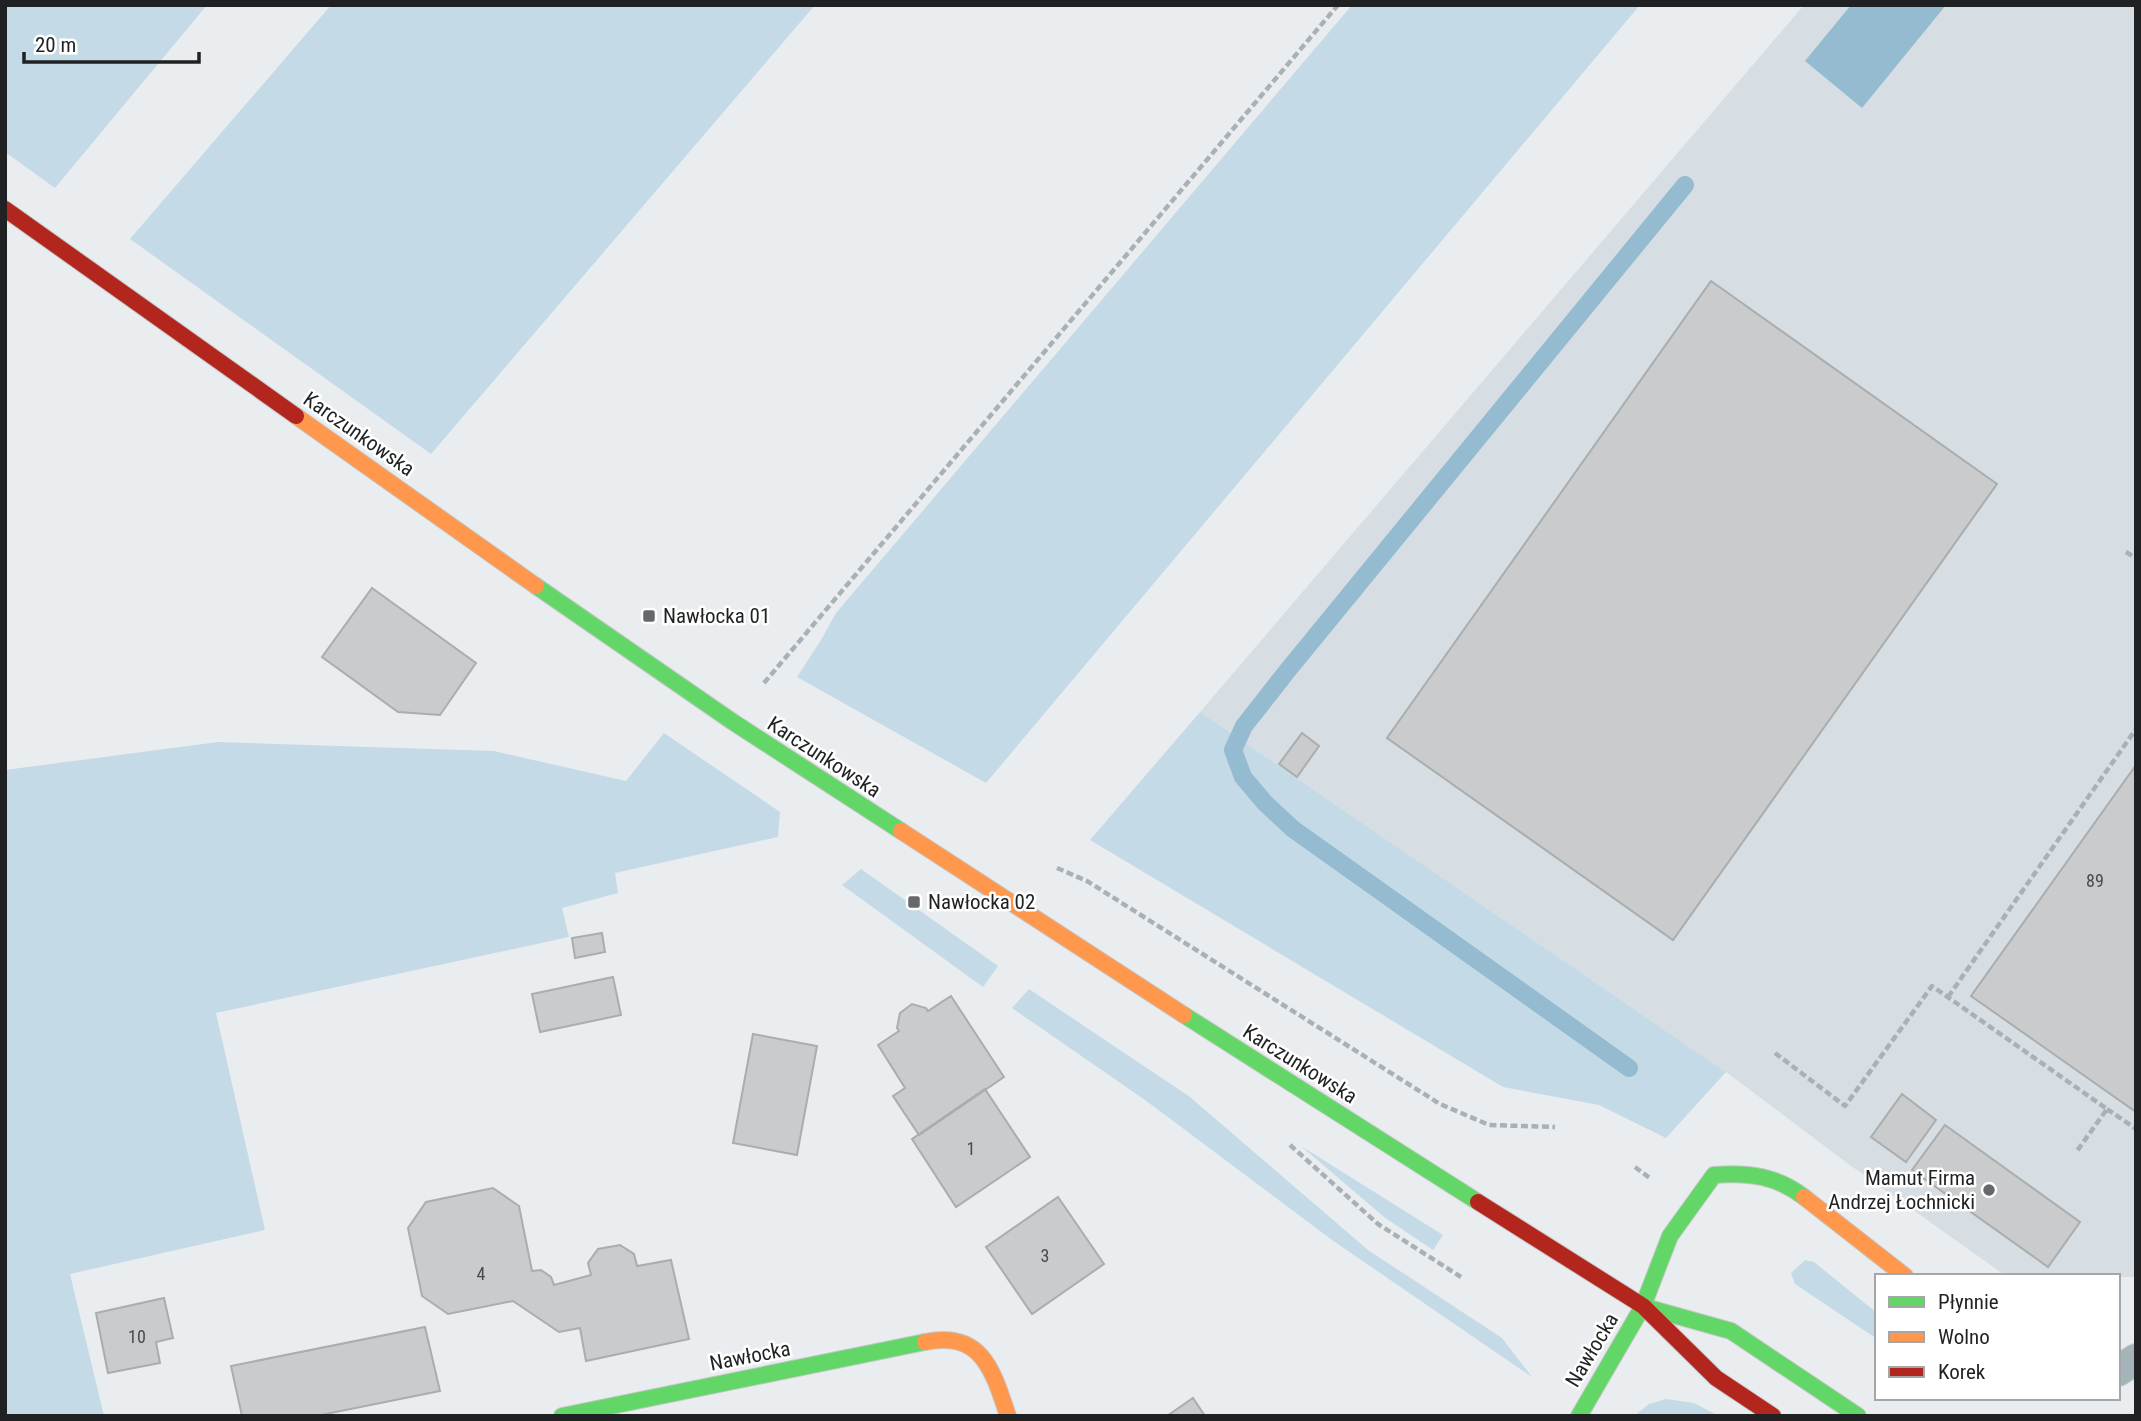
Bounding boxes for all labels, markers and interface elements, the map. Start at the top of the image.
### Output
scale bar [24,21,200,65]
text: 20 m [35,33,76,57]
street label: Karczunkowska [299,387,419,481]
place label: Nawłocka 01 [663,604,770,628]
marker: Nawłocka 01 [641,608,657,624]
street label: Karczunkowska [763,712,885,802]
house number: 89 [2086,870,2104,891]
place label: Nawłocka 02 [928,890,1035,914]
marker: Nawłocka 02 [906,894,922,910]
street label: Karczunkowska [1239,1019,1361,1109]
house number: 1 [967,1138,975,1159]
place label: Mamut Firma Andrzej Łochnicki [1828,1166,1975,1214]
marker: Mamut Firma Andrzej Łochnicki [1981,1182,1997,1198]
house number: 3 [1041,1245,1049,1266]
house number: 4 [477,1263,486,1284]
legend [1875,1274,2120,1400]
text: Płynnie [1938,1290,1999,1314]
street label: Nawłocka [1561,1309,1623,1391]
text: Wolno [1938,1325,1990,1349]
house number: 10 [128,1326,146,1347]
street label: Nawłocka [708,1336,792,1376]
text: Korek [1938,1360,1986,1384]

